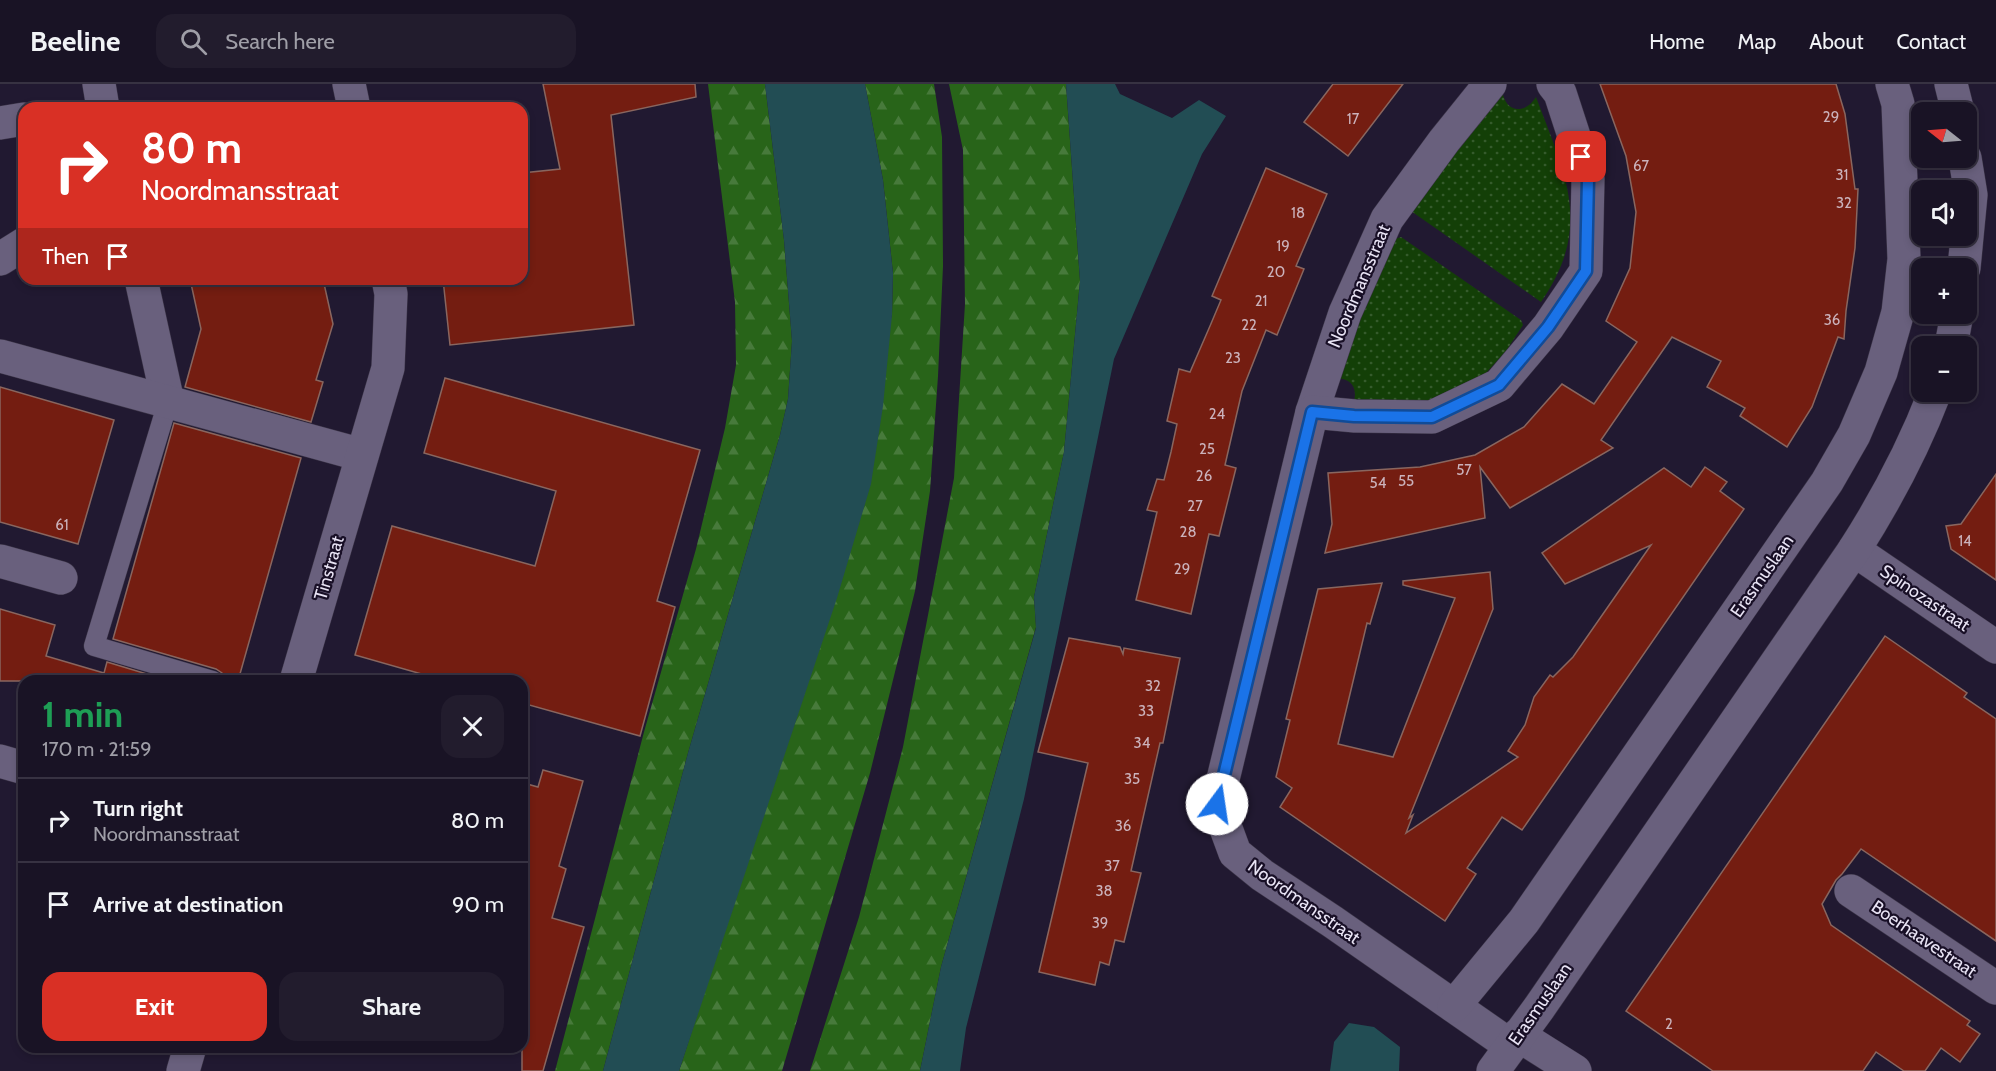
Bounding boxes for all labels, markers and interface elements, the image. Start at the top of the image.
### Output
search box [156,14,576,68]
text: Beeline [30,24,120,58]
icon: search [177,25,210,58]
text: Search here [225,28,335,55]
text: Home [1649,29,1705,54]
text: Map [1738,29,1776,54]
text: About [1809,29,1863,54]
text: Contact [1896,29,1966,54]
north arrow [1911,102,1977,168]
map controls [1911,102,1977,402]
house number: 29 [1823,108,1839,126]
house number: 17 [1347,110,1360,128]
text: 80 m [141,122,242,174]
icon: right [42,126,120,204]
pin [1555,131,1606,182]
icon: arrive [1564,140,1597,173]
house number: 67 [1633,157,1649,175]
house number: 31 [1835,166,1849,184]
text: Noordmansstraat [141,174,339,207]
button: sound [1911,180,1977,246]
house number: 32 [1836,194,1852,212]
house number: 18 [1291,204,1305,222]
street label: Noordmansstraat [1323,221,1395,351]
house number: 19 [1276,237,1290,255]
icon: arrive [101,240,134,273]
text: Then [42,243,89,270]
button: + [1911,258,1977,324]
house number: 20 [1267,263,1285,281]
house number: 21 [1255,292,1267,310]
house number: 36 [1824,311,1840,329]
house number: 22 [1241,316,1257,334]
button: − [1911,336,1977,402]
house number: 23 [1225,349,1241,367]
house number: 24 [1209,405,1226,423]
house number: 25 [1199,440,1215,458]
house number: 57 [1456,461,1472,479]
house number: 26 [1196,467,1212,485]
house number: 55 [1398,472,1414,490]
house number: 54 [1370,474,1387,492]
house number: 27 [1187,497,1203,515]
house number: 61 [55,516,69,534]
house number: 28 [1180,523,1196,541]
street label: Erasmuslaan [1726,530,1798,622]
house number: 14 [1958,532,1972,550]
street label: Tinstraat [309,533,349,603]
house number: 29 [1174,560,1190,578]
street label: Spinozastraat [1876,560,1974,636]
house number: 32 [1145,677,1161,695]
text: 1 min [42,692,123,736]
button: close [441,695,504,758]
house number: 33 [1138,702,1154,720]
house number: 34 [1134,734,1151,752]
text: 170 m · 21:59 [42,737,152,761]
house number: 35 [1124,770,1140,788]
position arrow [1185,772,1249,836]
text: Turn right [93,795,183,822]
icon: right [42,804,75,837]
text: 80 m [451,807,504,834]
house number: 36 [1115,817,1131,835]
text: Noordmansstraat [93,822,240,846]
street label: Noordmansstraat [1244,855,1364,949]
house number: 37 [1104,857,1120,875]
house number: 38 [1095,882,1113,900]
icon: arrive [42,888,75,921]
text: Arrive at destination [93,891,283,918]
text: 90 m [452,891,504,918]
street label: Boerhaavestraat [1867,896,1981,982]
house number: 39 [1092,914,1108,932]
street label: Erasmuslaan [1504,958,1576,1050]
button: Exit [42,972,267,1041]
button: Share [279,972,504,1041]
house number: 2 [1665,1015,1673,1033]

